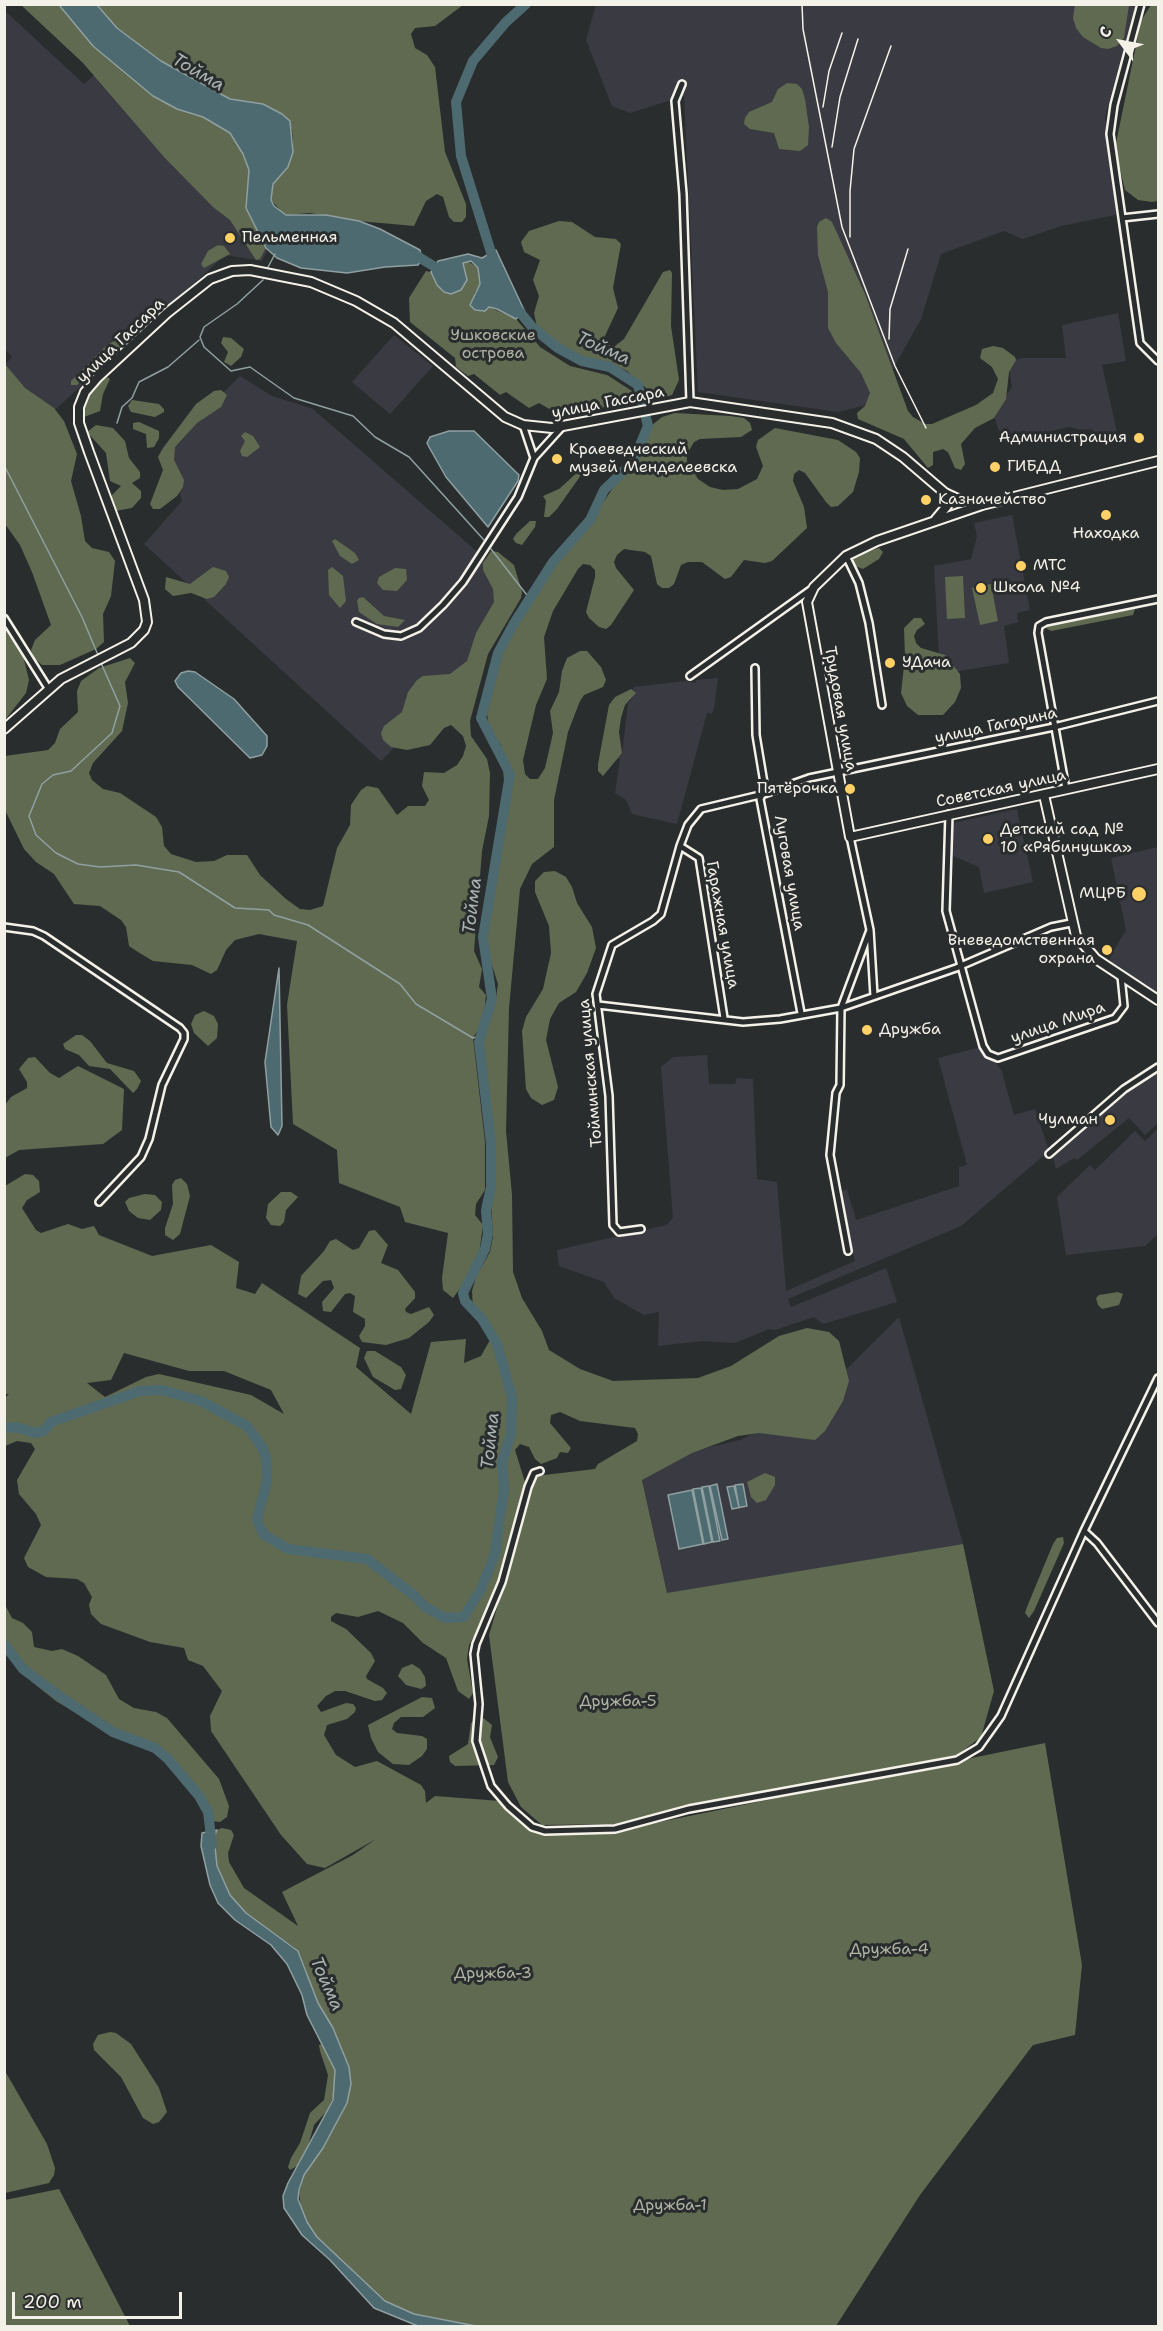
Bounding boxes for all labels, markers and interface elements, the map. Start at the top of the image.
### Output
north arrow [1091,12,1151,72]
text: С [1094,22,1117,42]
water label: Тойма [168,49,228,97]
place label: Пельменная [242,228,337,248]
marker: Пельменная [223,231,237,245]
street label: улица Гассара [73,294,169,388]
park label: Ушковские острова [450,326,536,364]
water label: Тойма [573,328,633,370]
street label: улица Гассара [550,383,666,423]
place label: Администрация [999,428,1127,448]
marker: Администрация [1132,431,1146,445]
place label: Краеведческий музей Менделеевска [569,440,737,478]
marker: Краеведческий музей Менделеевска [550,452,564,466]
place label: ГИБДД [1007,457,1061,477]
marker: ГИБДД [988,460,1002,474]
place label: Казначейство [938,490,1046,510]
marker: Казначейство [919,493,933,507]
marker: Находка [1099,508,1113,522]
place label: Находка [1072,524,1140,544]
place label: МТС [1033,556,1066,576]
marker: МТС [1014,559,1028,573]
place label: Школа №4 [993,578,1081,598]
marker: Школа №4 [974,581,988,595]
street label: Трудовая улица [820,645,860,773]
place label: УДача [902,653,951,673]
marker: УДача [883,656,897,670]
street label: улица Гагарина [933,704,1059,748]
street label: Советская улица [934,766,1068,812]
place label: Пятёрочка [757,779,838,799]
marker: Пятёрочка [843,782,857,796]
street label: Луговая улица [769,814,809,932]
place label: Детский сад № 10 «Рябинушка» [1000,820,1132,858]
marker: Детский сад № 10 «Рябинушка» [981,832,995,846]
street label: Гаражная улица [701,860,743,990]
water label: Тойма [459,876,487,936]
place label: МЦРБ [1079,884,1126,904]
marker: МЦРБ [1130,885,1148,903]
place label: Вневедомственная охрана [948,931,1095,969]
marker: Вневедомственная охрана [1100,943,1114,957]
street label: Тойминская улица [575,998,607,1148]
street label: улица Мира [1008,998,1108,1048]
place label: Дружба [879,1020,941,1040]
marker: Дружба [860,1023,874,1037]
place label: Чулман [1038,1110,1098,1130]
marker: Чулман [1103,1113,1117,1127]
water label: Тойма [477,1412,505,1470]
park label: Дружба-5 [579,1692,657,1712]
park label: Дружба-4 [849,1940,929,1960]
water label: Тойма [305,1954,347,2014]
park label: Дружба-3 [454,1964,532,1984]
park label: Дружба-1 [633,2196,707,2216]
scale bar [15,2280,184,2318]
text: 200 m [23,2290,82,2314]

